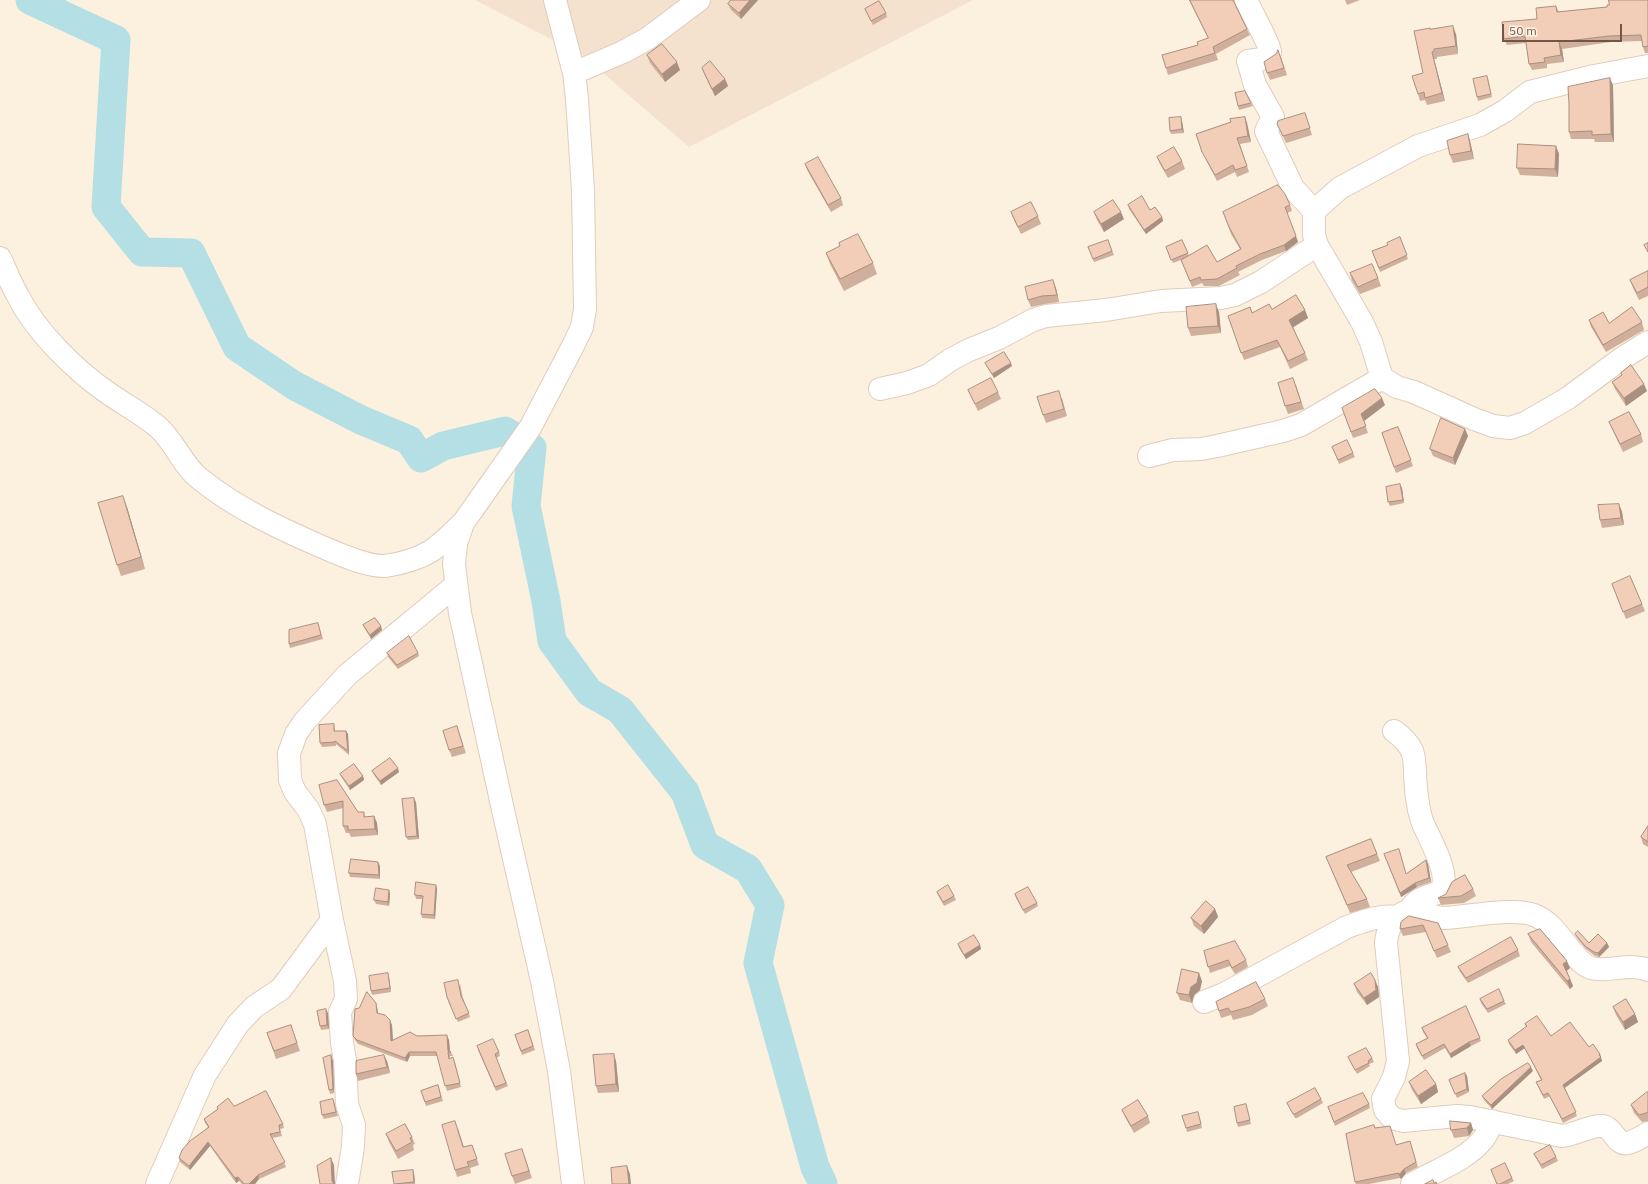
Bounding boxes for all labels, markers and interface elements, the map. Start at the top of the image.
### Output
scale bar [1504,16,1624,42]
text: 50 m [1509,23,1537,38]

